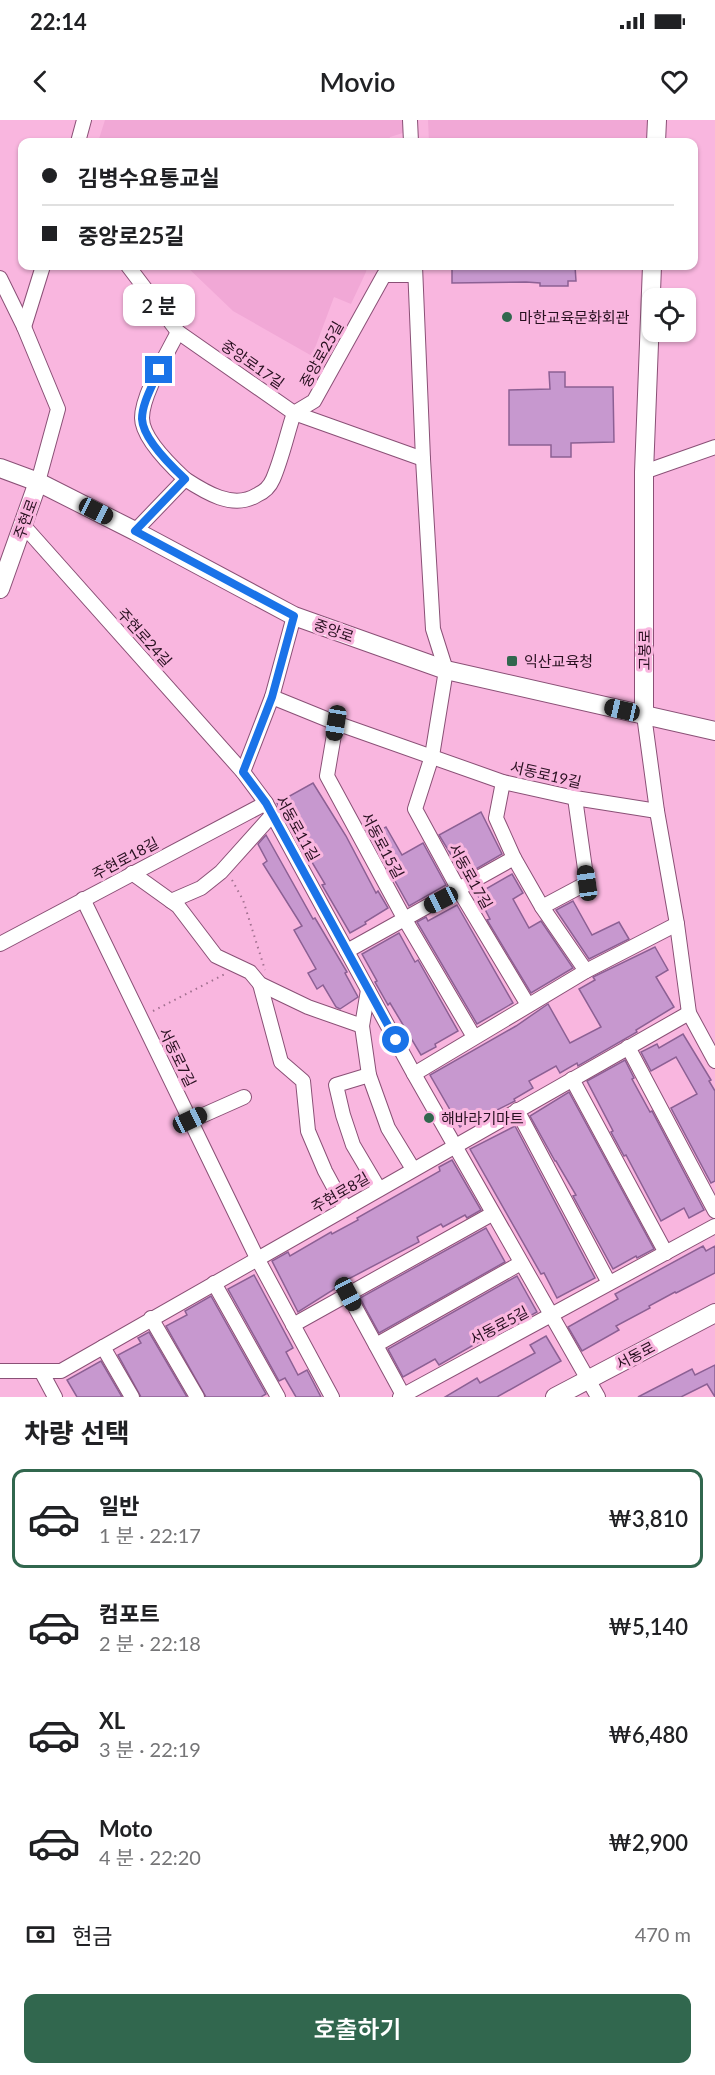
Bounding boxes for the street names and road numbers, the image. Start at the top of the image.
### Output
street label: 중앙로25길 [296,318,346,390]
street label: 중앙로17길 [218,336,288,392]
street label: 주현로 [9,496,41,542]
street label: 주현로24길 [114,604,176,670]
street label: 중앙로 [311,615,357,645]
street label: 고봉로 [635,629,653,671]
street label: 서동로19길 [509,757,583,791]
street label: 서동로11길 [273,792,323,864]
street label: 서동로15길 [358,809,408,881]
street label: 주현로18길 [89,833,161,883]
street label: 서동로17길 [446,840,496,912]
street label: 서동로7길 [156,1024,200,1090]
street label: 주현로8길 [308,1168,372,1216]
street label: 서동로5길 [467,1302,531,1348]
street label: 서동로 [612,1337,658,1373]

